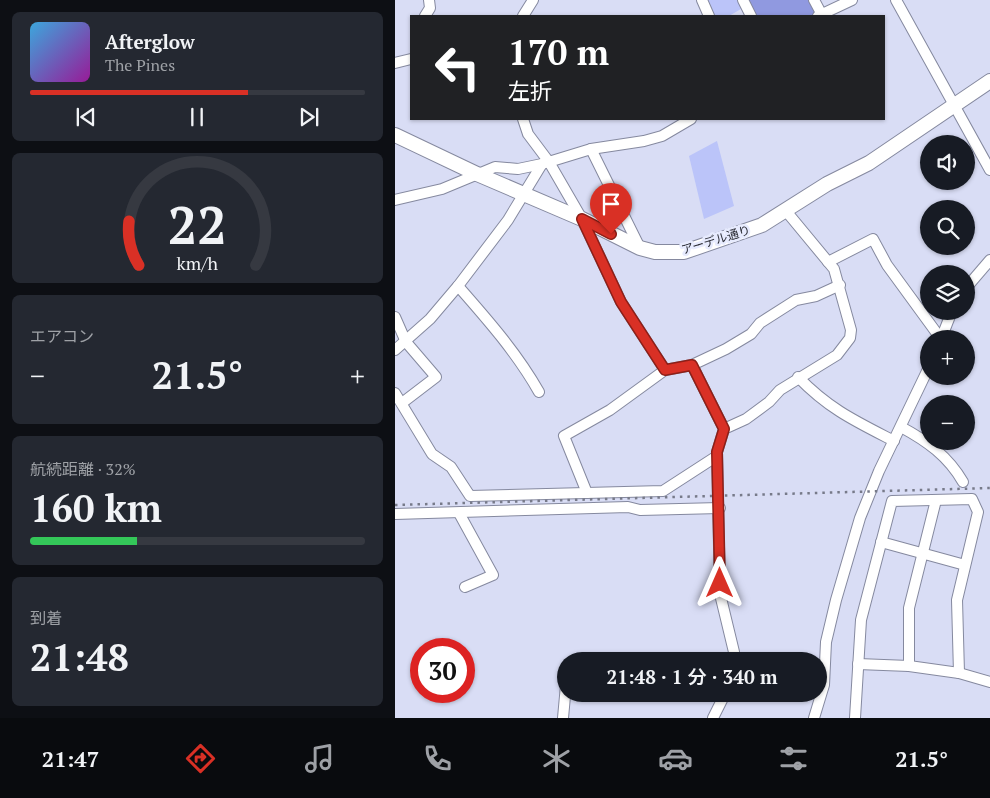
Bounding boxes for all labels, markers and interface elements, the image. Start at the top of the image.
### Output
text: Afterglow [105,29,195,54]
text: 170 m [508,29,609,75]
icon: left [425,35,490,100]
text: The Pines [105,54,175,76]
text: 左折 [508,76,552,105]
icon: previous [72,103,100,131]
icon: pause [183,103,211,131]
icon: next [295,103,323,131]
map controls [920,135,975,450]
button: sound [920,135,975,190]
pin [590,183,632,234]
text: 22 [168,190,227,259]
icon: arrive [597,190,625,218]
button: search [920,200,975,255]
street label: アーデル通り [680,222,752,257]
text: km/h [177,251,219,275]
button: layers [920,265,975,320]
text: エアコン [30,325,94,347]
button: + [920,330,975,385]
text: 21.5° [152,350,243,400]
text: − [30,357,45,394]
text: + [350,357,365,394]
button: − [920,395,975,450]
text: 航続距離 · 32% [30,458,136,480]
text: 160 km [30,483,162,533]
position arrow [693,556,745,608]
text: 到着 [30,607,62,629]
text: 21:48 [30,632,129,682]
speed limit sign: 30 [410,638,475,703]
text: 21:48 · 1 分 · 340 m [607,664,777,689]
icon: directions [183,741,218,776]
icon: music [302,741,337,776]
icon: phone [420,741,455,776]
icon: climate [539,741,574,776]
icon: car [658,741,693,776]
icon: filters [776,741,811,776]
text: 21:47 [42,744,99,773]
text: 21.5° [895,744,948,773]

